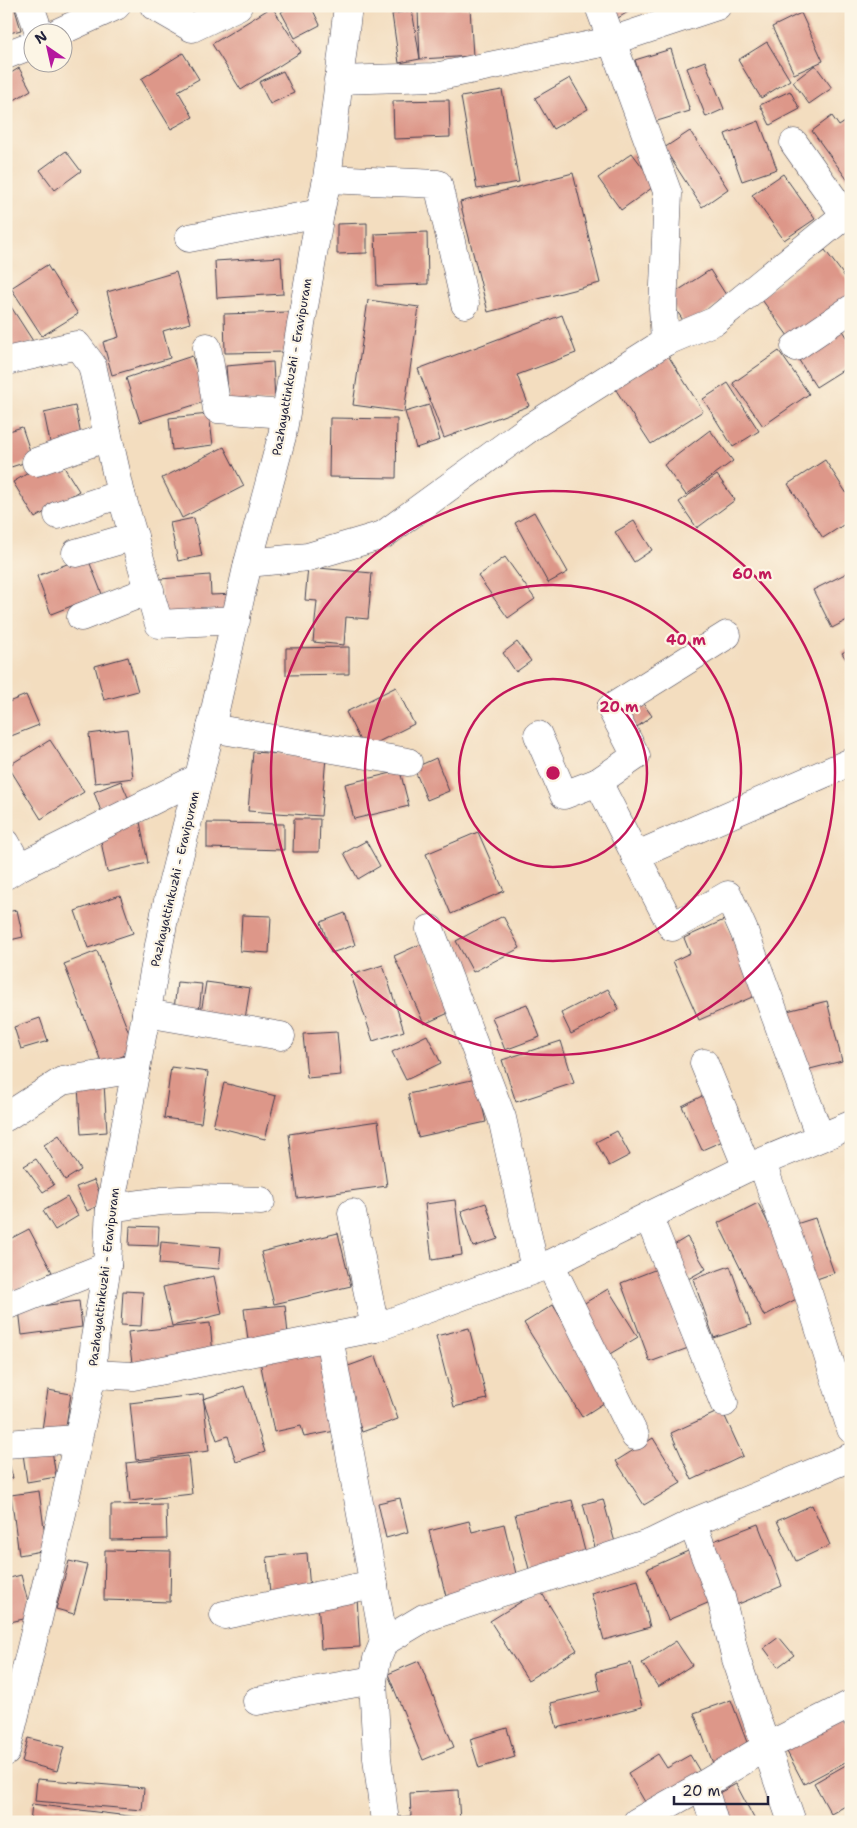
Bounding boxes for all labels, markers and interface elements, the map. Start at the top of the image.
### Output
north arrow [22,22,72,72]
text: N [31,27,50,48]
street label: Pazhayattinkuzhi - Eravipuram [269,277,315,457]
text: 60 m [732,564,772,584]
text: 40 m [666,630,706,650]
text: 20 m [599,697,639,717]
centre of rings [544,764,562,782]
street label: Pazhayattinkuzhi - Eravipuram [147,790,203,968]
street label: Pazhayattinkuzhi - Eravipuram [85,1187,123,1367]
scale bar [674,1773,768,1805]
text: 20 m [682,1781,721,1801]

